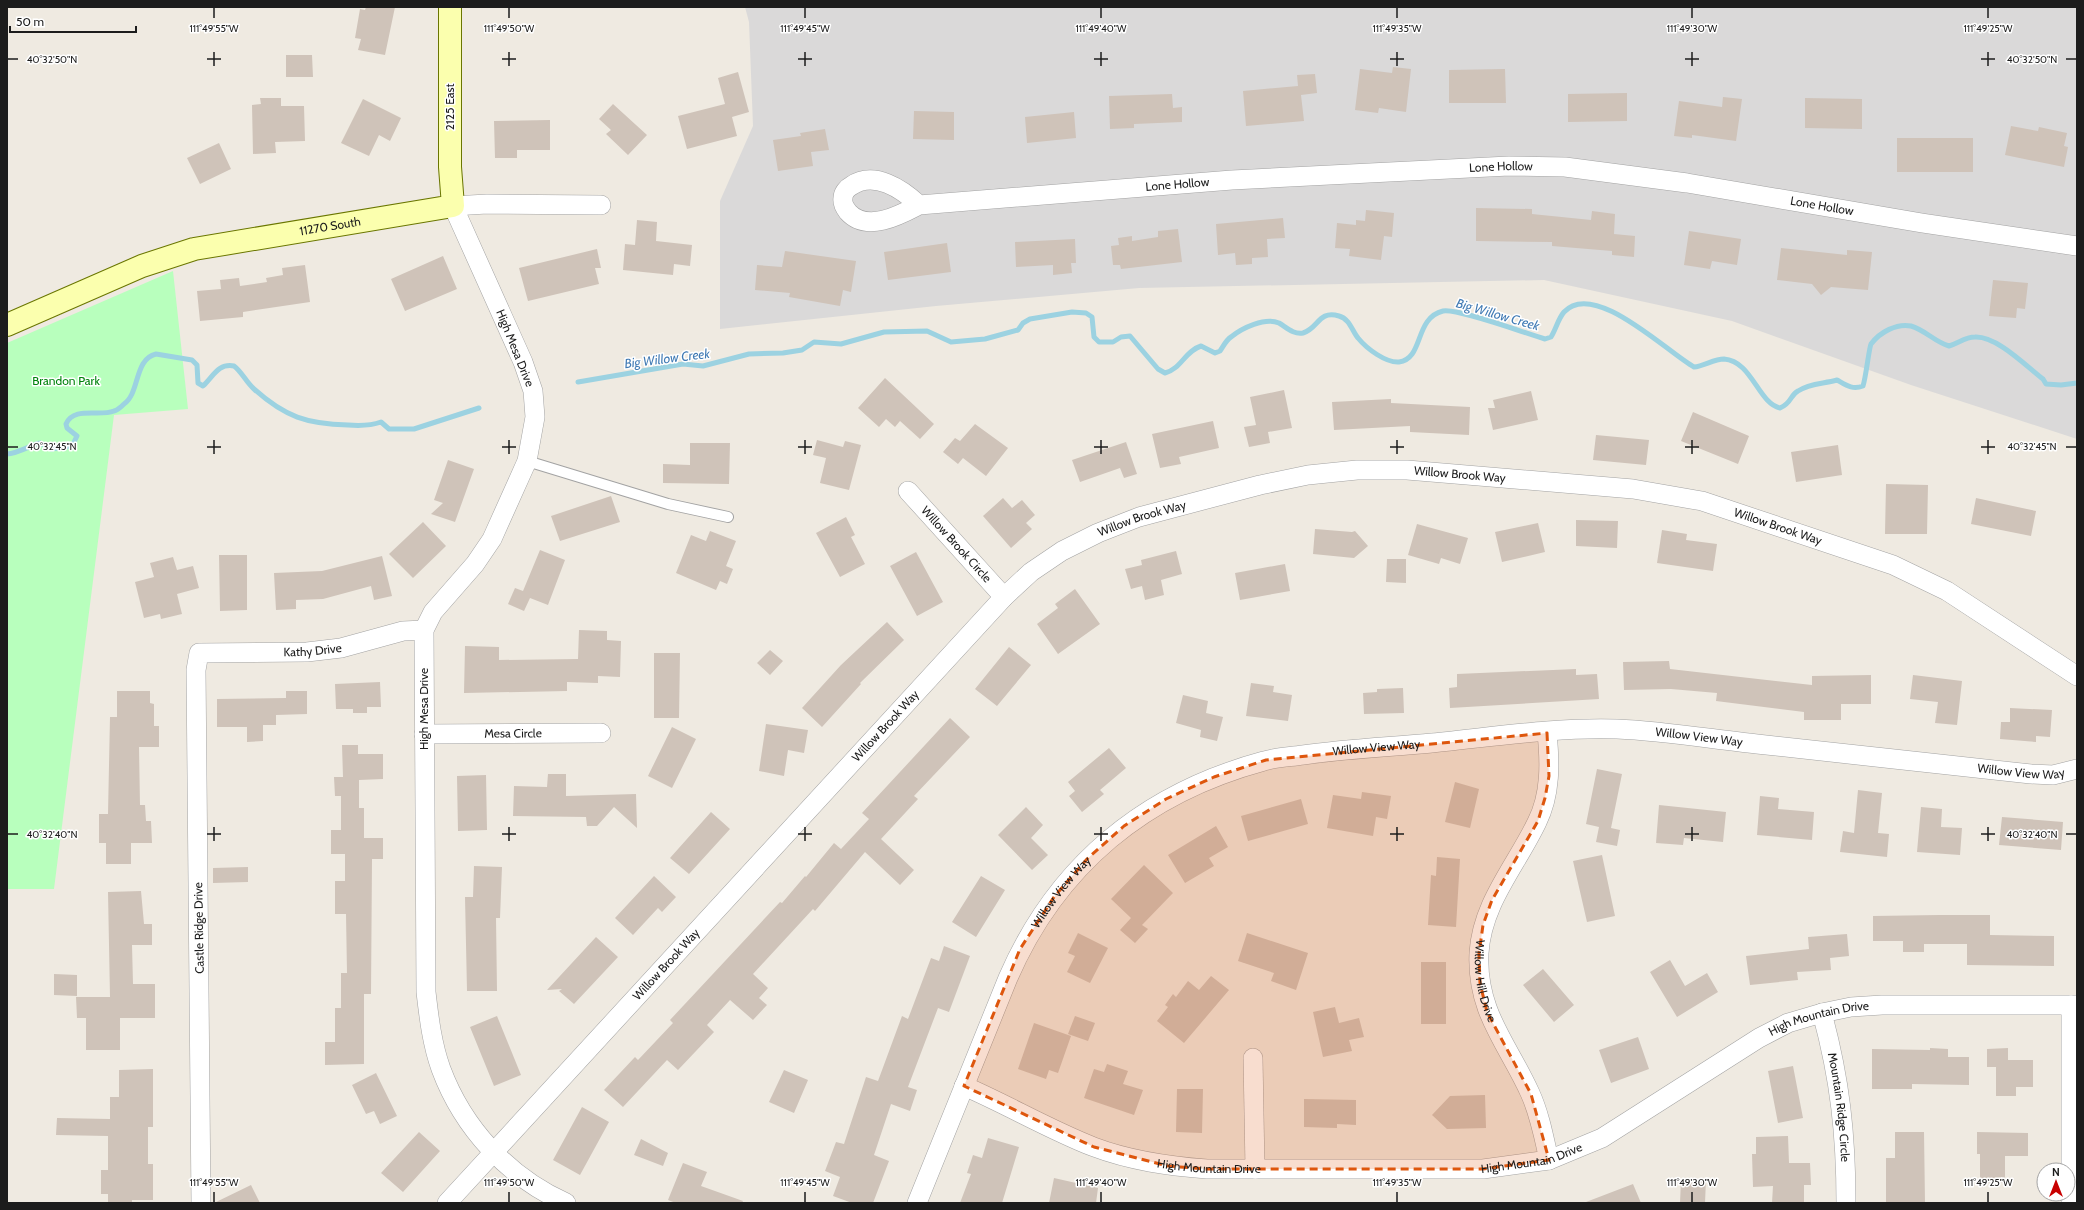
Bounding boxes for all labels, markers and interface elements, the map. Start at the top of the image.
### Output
scale bar [10,8,136,34]
text: 50 m [16,14,44,29]
text: 111°49'55"W [189,22,239,35]
text: 111°49'50"W [484,22,535,35]
text: 111°49'45"W [780,22,830,35]
text: 111°49'40"W [1076,22,1127,35]
text: 111°49'35"W [1372,22,1422,35]
text: 111°49'30"W [1667,22,1718,35]
text: 111°49'25"W [1964,22,2013,35]
text: 40°32'50"N [27,53,77,66]
text: 40°32'50"N [2007,53,2057,66]
street label: 2125 East [442,83,457,131]
street label: Lone Hollow [1469,158,1533,175]
street label: Lone Hollow [1145,174,1210,194]
street label: Lone Hollow [1789,193,1855,218]
street label: 11270 South [298,213,362,238]
water label: Big Willow Creek [1454,294,1542,334]
street label: High Mesa Drive [493,307,538,389]
water label: Big Willow Creek [623,345,711,371]
park label: Brandon Park [32,373,100,388]
text: 40°32'45"N [27,440,77,453]
text: 40°32'45"N [2007,440,2057,453]
street label: Willow Brook Way [1413,463,1506,485]
street label: Willow Brook Way [1096,497,1188,539]
street label: Willow Brook Circle [918,503,995,585]
street label: Willow Brook Way [1732,504,1824,548]
street label: Kathy Drive [283,640,343,659]
street label: High Mesa Drive [416,668,431,750]
street label: Willow Brook Way [849,687,922,764]
street label: Willow View Way [1655,724,1744,749]
street label: Mesa Circle [484,725,542,741]
street label: Willow View Way [1332,736,1421,758]
street label: Willow View Way [1977,760,2066,782]
text: 40°32'40"N [27,828,77,841]
text: 40°32'40"N [2007,828,2057,841]
street label: Willow View Way [1028,853,1094,931]
street label: Castle Ridge Drive [190,882,207,974]
street label: Willow Brook Way [629,925,703,1003]
street label: Willow Hill Drive [1472,939,1500,1024]
street label: High Mountain Drive [1766,998,1869,1039]
street label: Mountain Ridge Circle [1825,1051,1853,1162]
street label: High Mountain Drive [1480,1139,1584,1176]
street label: High Mountain Drive [1156,1155,1261,1176]
north arrow [2036,1162,2076,1202]
text: N [2052,1165,2060,1179]
text: 111°49'55"W [189,1176,239,1189]
text: 111°49'50"W [484,1176,535,1189]
text: 111°49'45"W [780,1176,830,1189]
text: 111°49'40"W [1076,1176,1127,1189]
text: 111°49'35"W [1372,1176,1422,1189]
text: 111°49'30"W [1667,1176,1718,1189]
text: 111°49'25"W [1964,1176,2013,1189]

